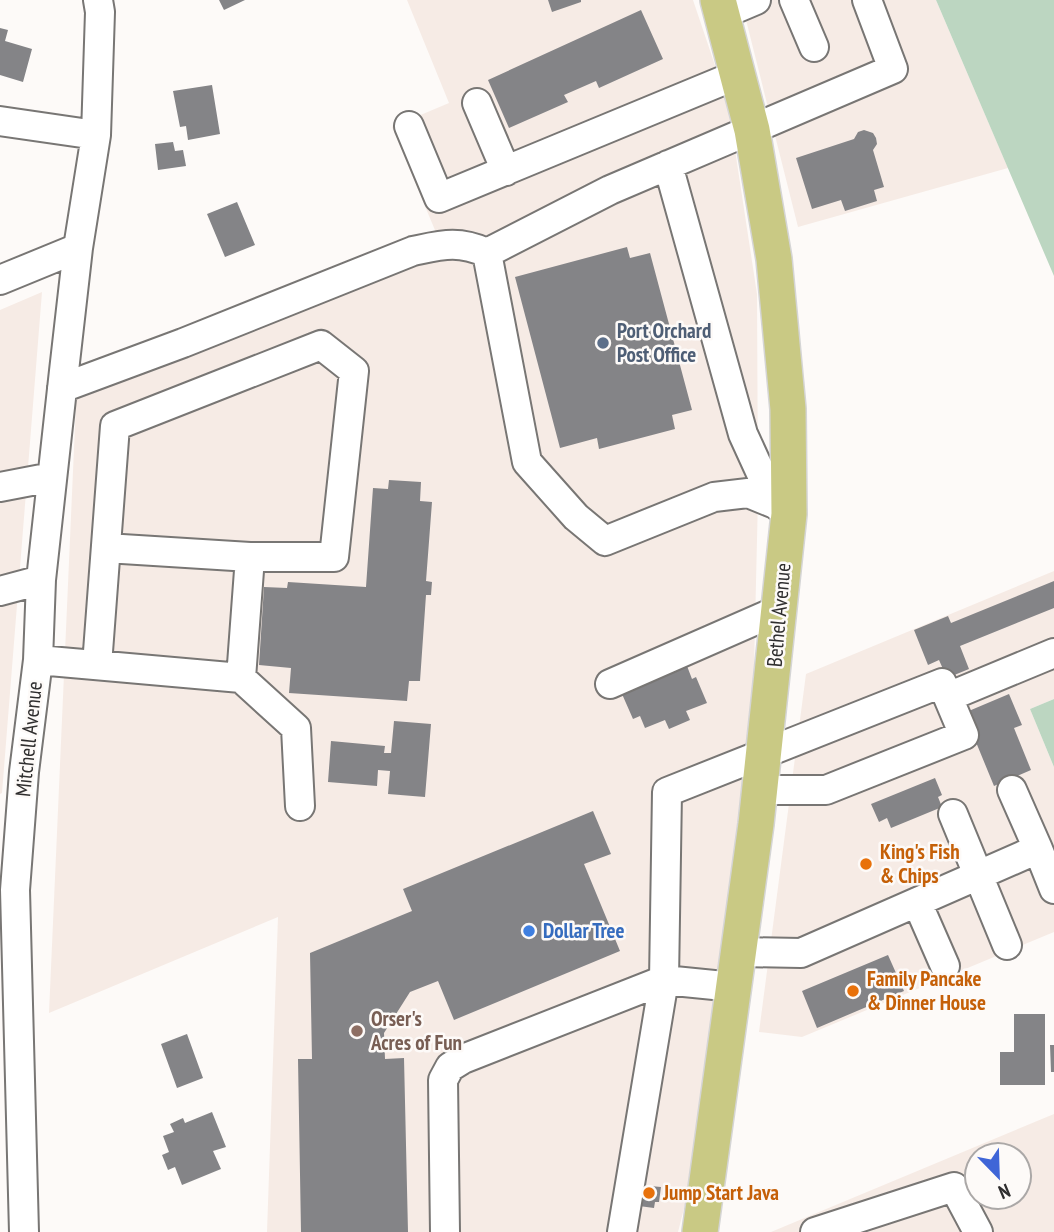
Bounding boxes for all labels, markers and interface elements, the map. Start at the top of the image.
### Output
place label: Port Orchard Post Office [617,317,711,368]
marker: Port Orchard Post Office [595,335,611,351]
street label: Bethel Avenue [761,562,796,668]
street label: Mitchell Avenue [9,680,48,798]
place label: King's Fish & Chips [880,838,960,889]
marker: King's Fish & Chips [858,856,874,872]
place label: Dollar Tree [543,917,625,944]
marker: Dollar Tree [521,923,537,939]
place label: Family Pancake & Dinner House [867,965,986,1016]
marker: Family Pancake & Dinner House [845,983,861,999]
place label: Orser's Acres of Fun [370,1005,462,1056]
marker: Orser's Acres of Fun [349,1023,365,1039]
north arrow [963,1141,1033,1211]
place label: Jump Start Java [662,1179,779,1206]
text: N [995,1179,1014,1205]
marker: Jump Start Java [641,1185,657,1201]

